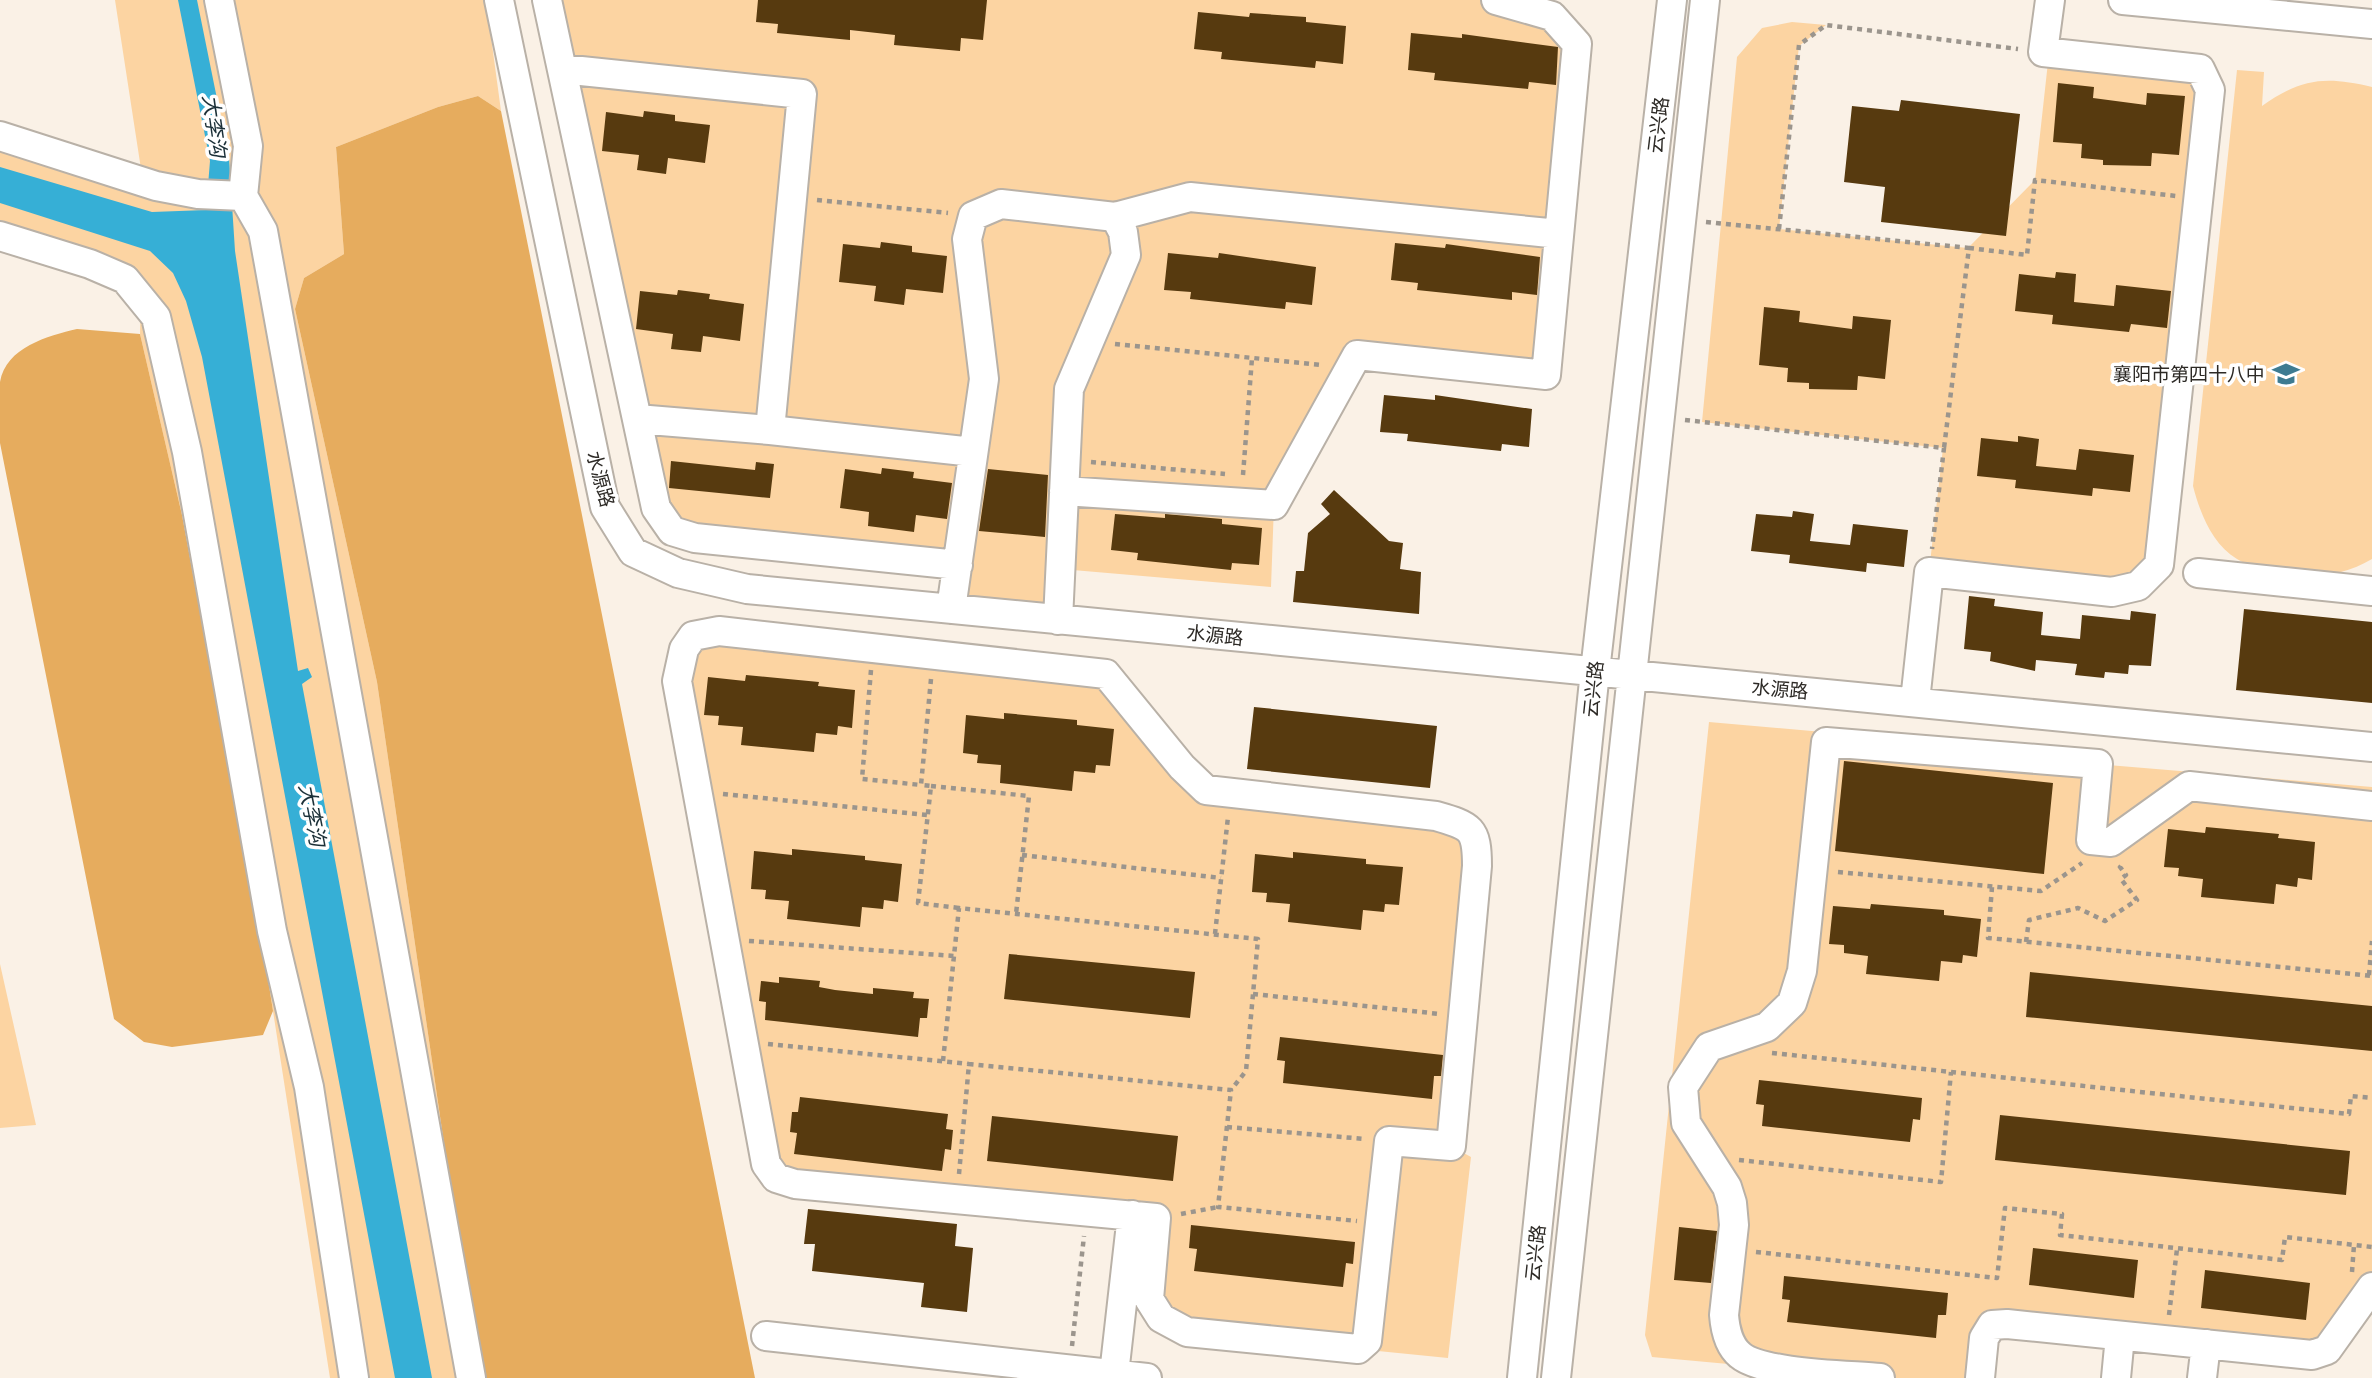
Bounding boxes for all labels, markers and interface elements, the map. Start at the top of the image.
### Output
water label: 大李沟 [198,93,233,161]
street label: 云兴路 [1643,95,1672,155]
school or university icon: 襄阳市第四十八中 [2271,359,2301,389]
place label: 襄阳市第四十八中 [2113,362,2265,385]
street label: 水源路 [583,448,620,509]
street label: 水源路 [1185,620,1245,649]
street label: 云兴路 [1578,659,1607,719]
street label: 水源路 [1751,675,1809,702]
water label: 大李沟 [294,781,332,850]
street label: 云兴路 [1520,1223,1549,1283]

